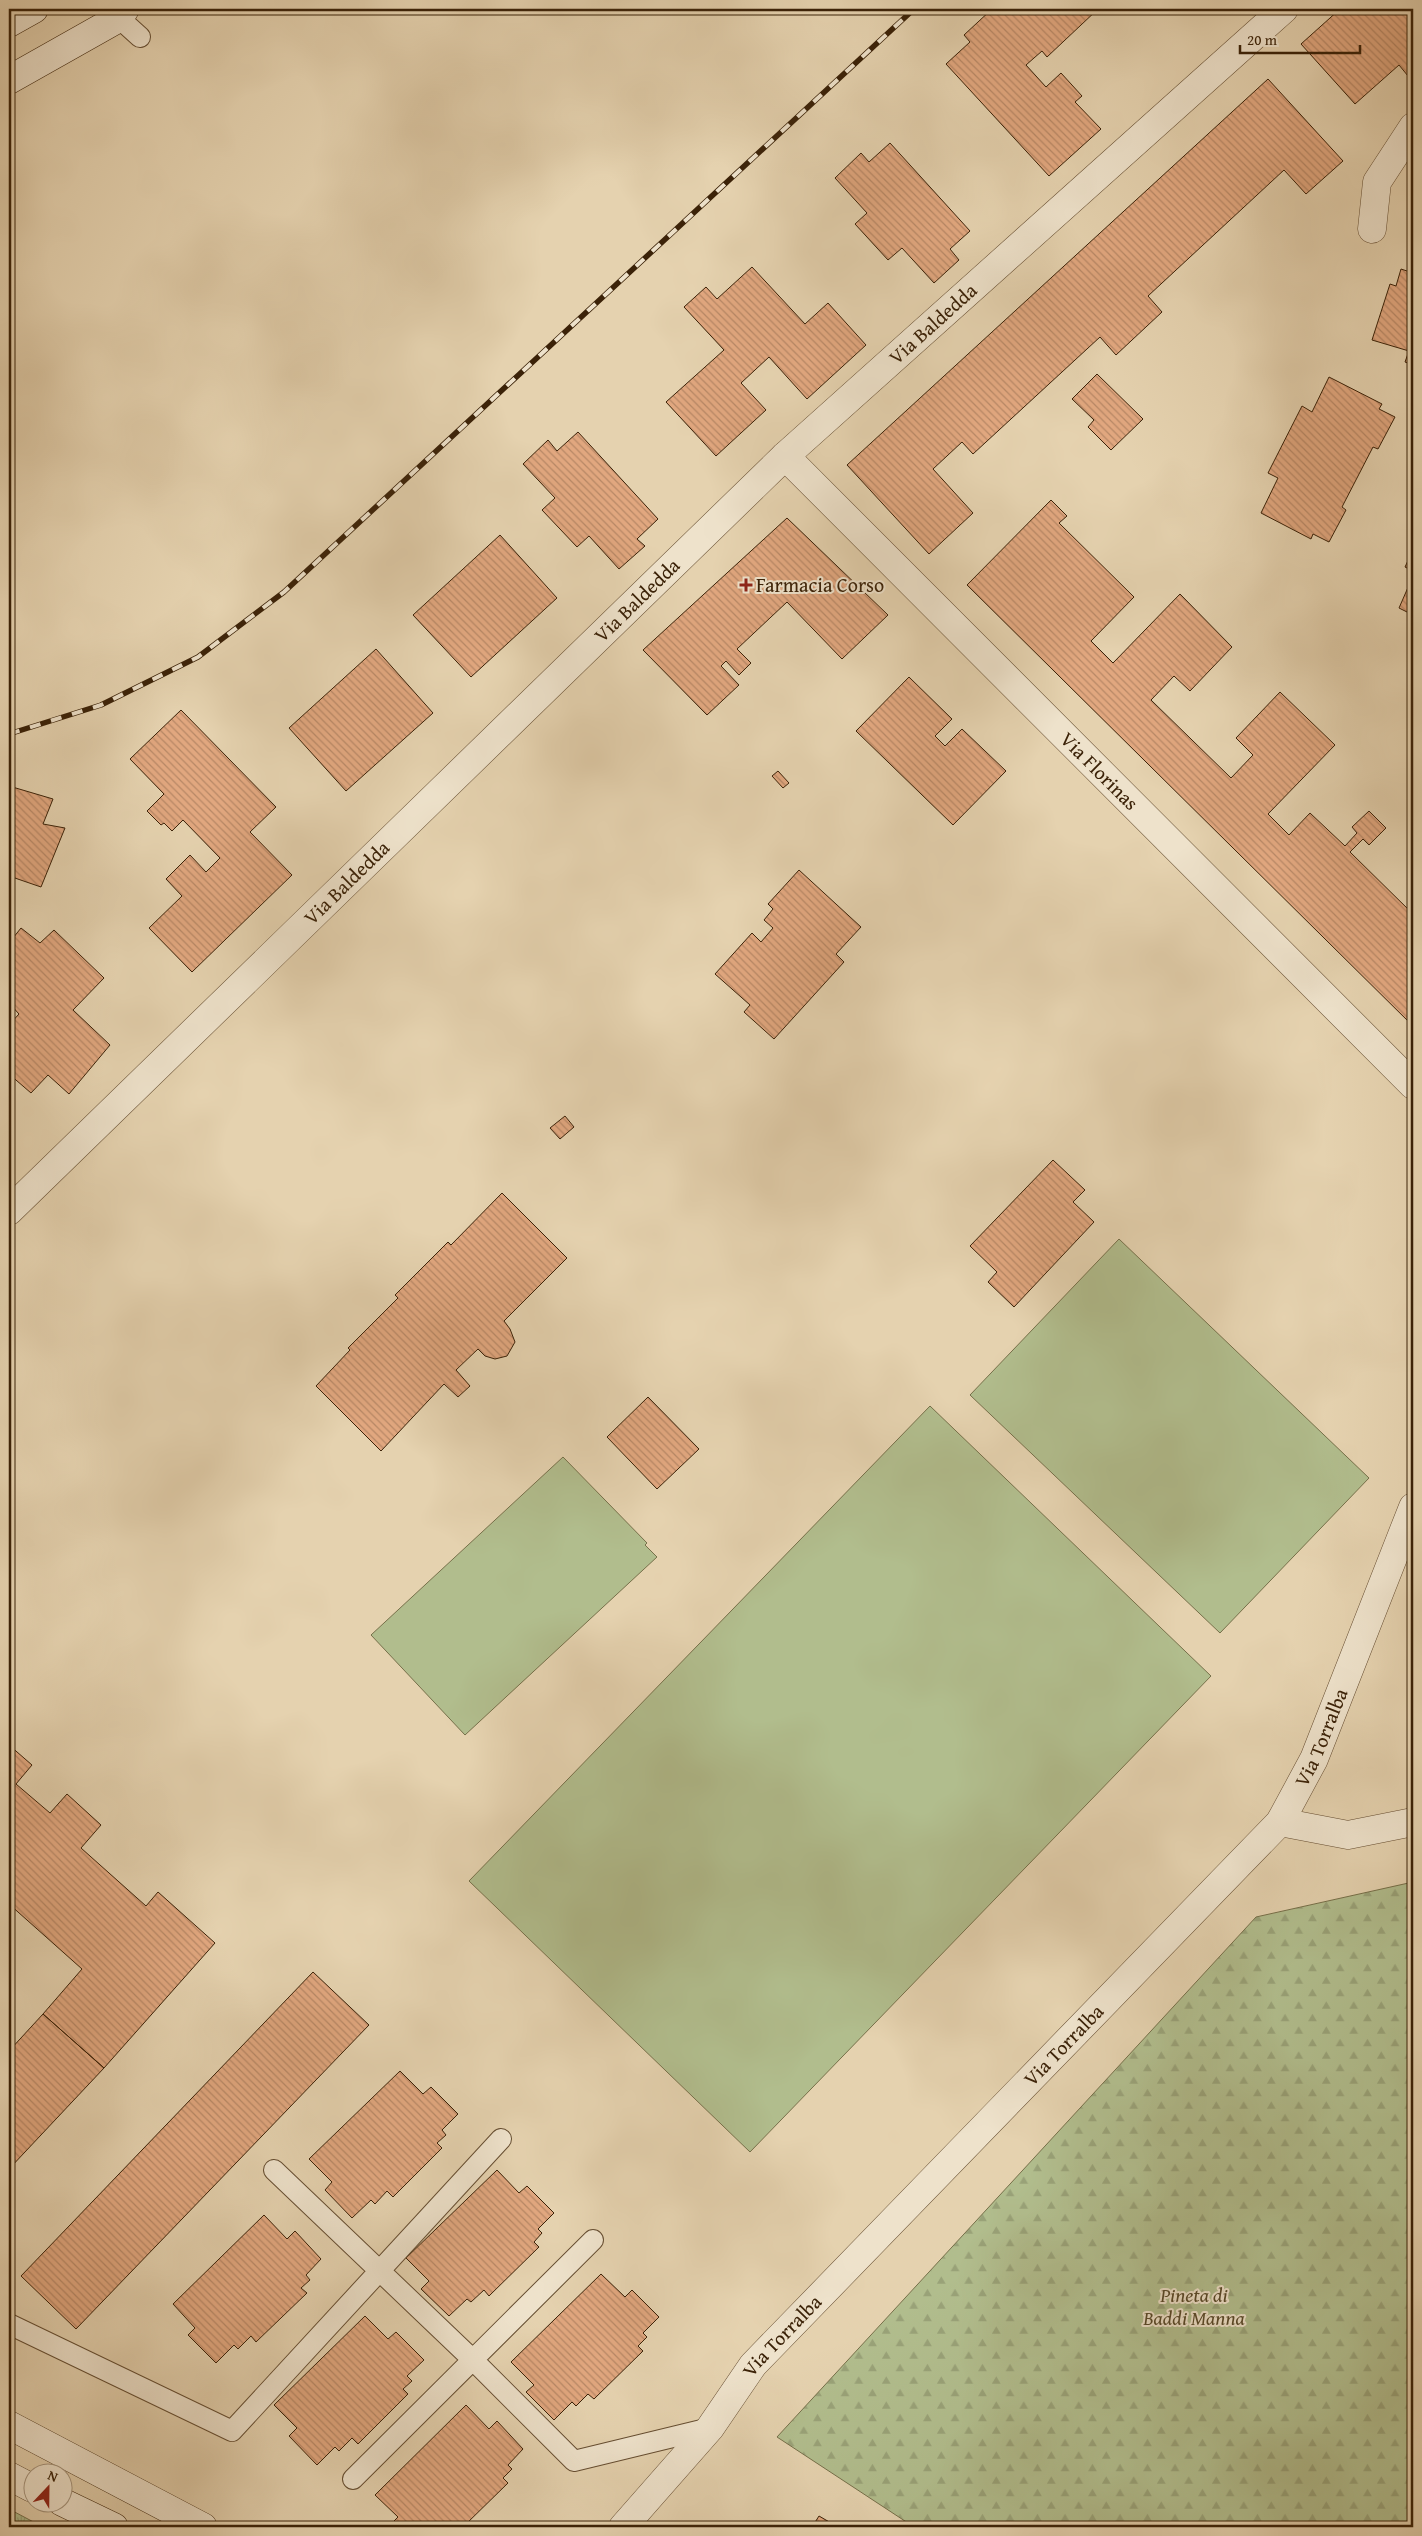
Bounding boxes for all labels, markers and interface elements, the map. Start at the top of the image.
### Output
scale bar [1240,22,1360,54]
text: 20 m [1247,29,1278,50]
street label: Via Baldedda [882,275,983,371]
street label: Via Baldedda [587,551,686,648]
place label: Farmacia Corso [756,570,884,599]
marker: Farmacia Corso [740,579,752,591]
street label: Via Florinas [1054,725,1146,816]
street label: Via Baldedda [297,833,396,931]
street label: Via Torralba [1287,1683,1355,1792]
street label: Via Torralba [1016,1997,1110,2092]
park label: Pineta di Baddi Manna [1142,2280,1245,2332]
street label: Via Torralba [734,2287,828,2382]
north arrow [22,2464,72,2514]
text: N [45,2465,62,2487]

